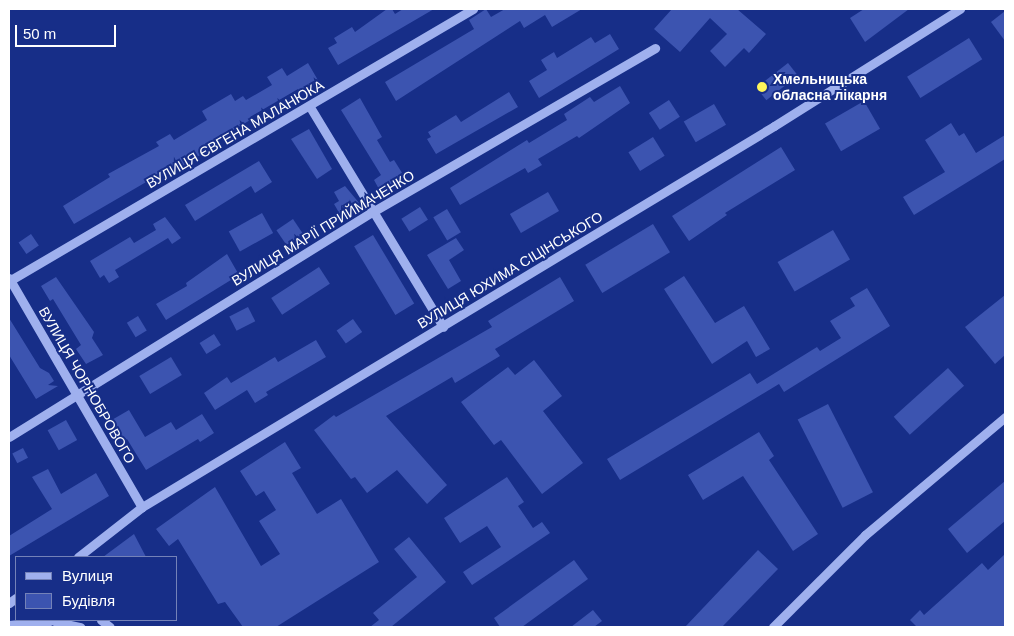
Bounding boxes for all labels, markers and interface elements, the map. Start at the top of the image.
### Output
scale bar [18,15,119,47]
text: 50 m [23,25,56,42]
place label: Хмельницька обласна лікарня [773,71,887,104]
street label: ВУЛИЦЯ ЄВГЕНА МАЛАНЮКА [143,76,327,192]
marker: Хмельницька обласна лікарня [755,80,769,94]
street label: ВУЛИЦЯ МАРІЇ ПРИЙМАЧЕНКО [229,167,417,289]
street label: ВУЛИЦЯ ЮХИМА СІЦІНСЬКОГО [414,208,606,332]
street label: ВУЛИЦЯ ЧОРНОБРОВОГО [35,304,139,466]
legend [15,556,178,621]
text: Вулиця [62,567,113,584]
text: Будівля [62,592,115,609]

